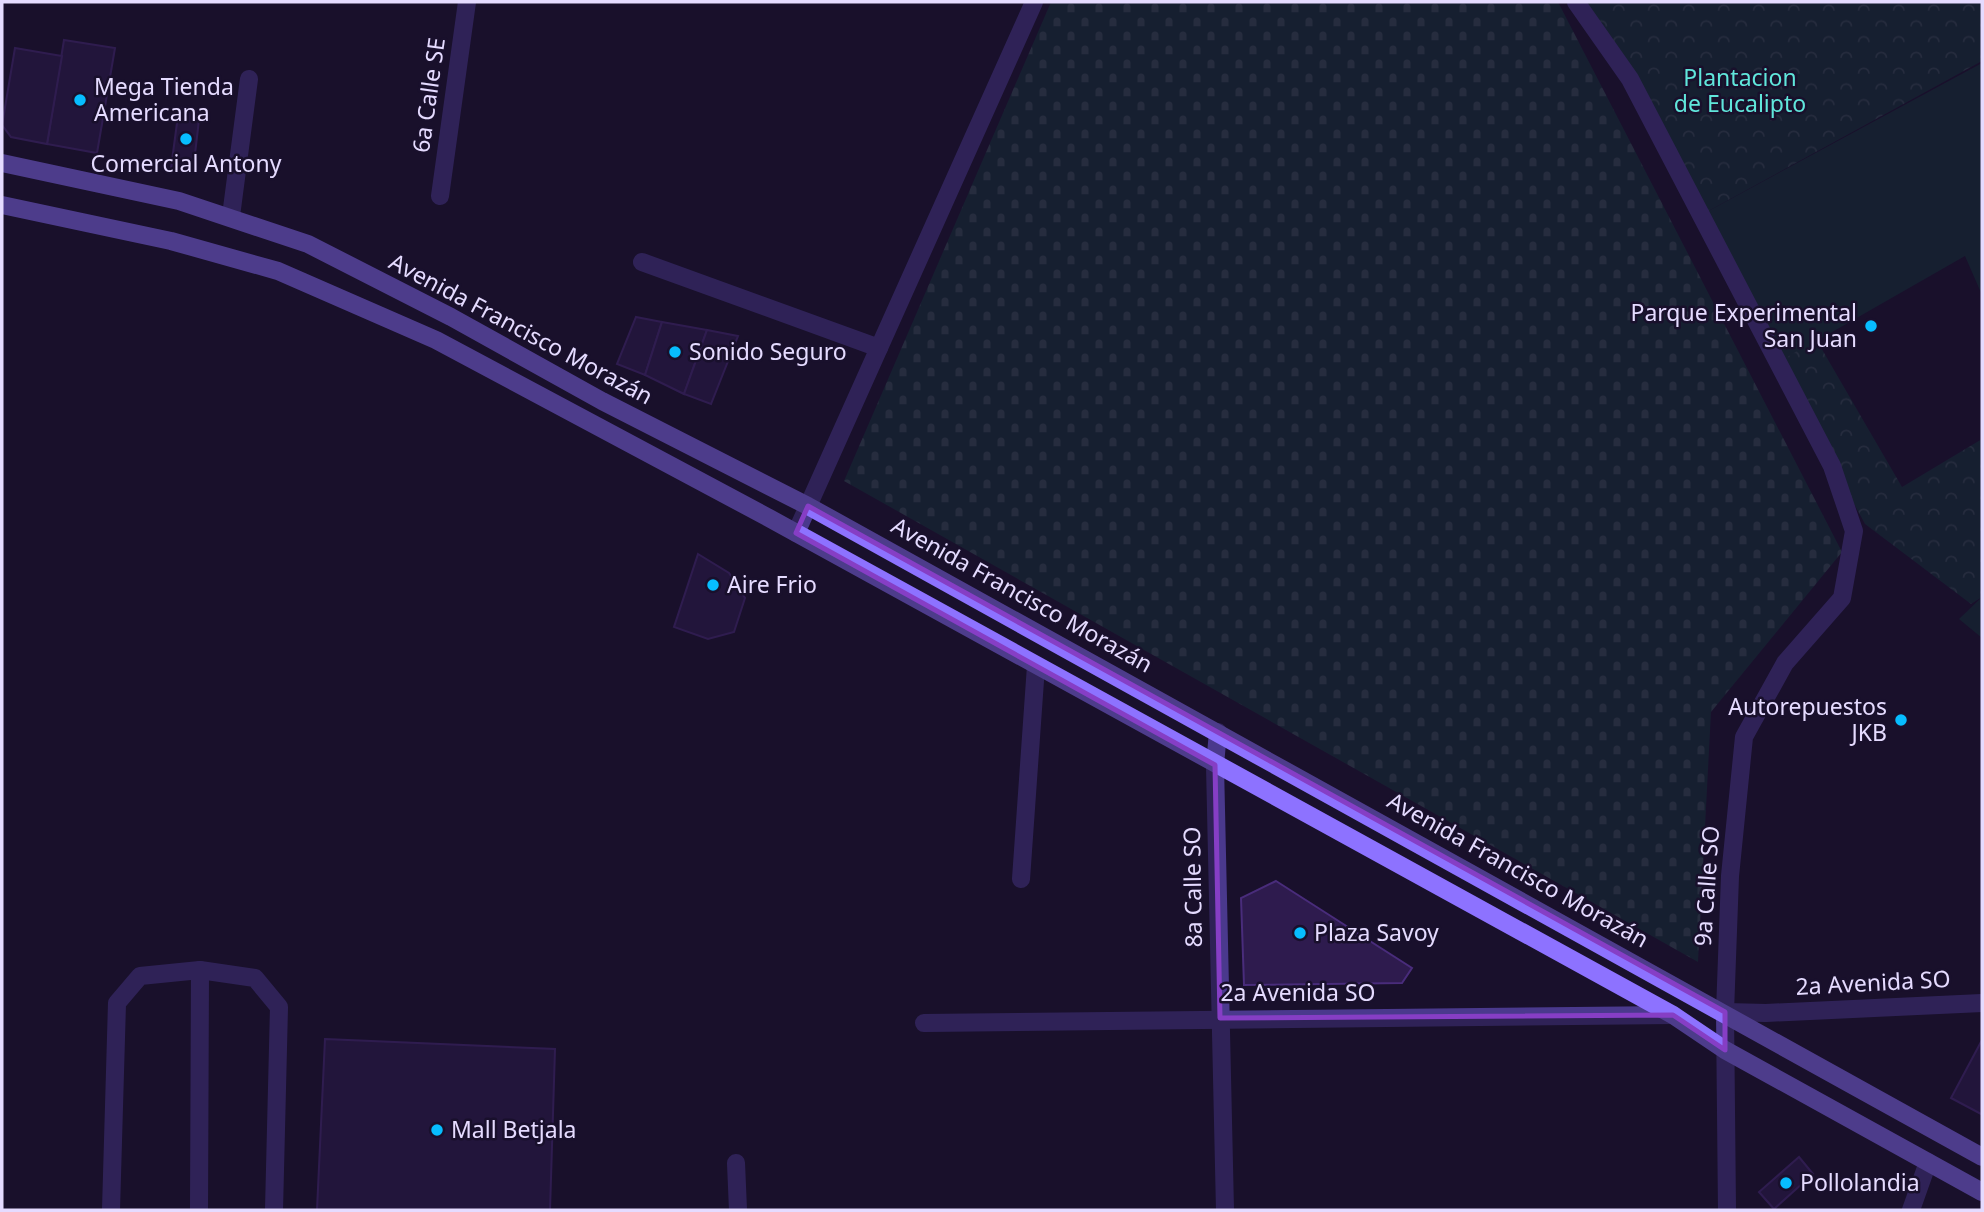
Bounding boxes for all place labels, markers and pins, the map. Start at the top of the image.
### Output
place label: Mega Tienda Americana [94,70,234,128]
marker: Mega Tienda Americana [72,92,88,108]
marker: Comercial Antony [178,131,194,147]
place label: Comercial Antony [91,147,282,179]
place label: Parque Experimental San Juan [1630,296,1857,354]
marker: Parque Experimental San Juan [1863,318,1879,334]
place label: Sonido Seguro [689,335,847,367]
marker: Sonido Seguro [667,344,683,360]
place label: Aire Frio [727,568,817,600]
marker: Aire Frio [705,577,721,593]
place label: Autorepuestos JKB [1728,690,1887,748]
marker: Autorepuestos JKB [1893,712,1909,728]
place label: Plaza Savoy [1314,916,1439,948]
marker: Plaza Savoy [1292,925,1308,941]
place label: Mall Betjala [451,1113,577,1145]
marker: Mall Betjala [429,1122,445,1138]
place label: Pollolandia [1800,1166,1920,1198]
marker: Pollolandia [1778,1175,1794,1191]

